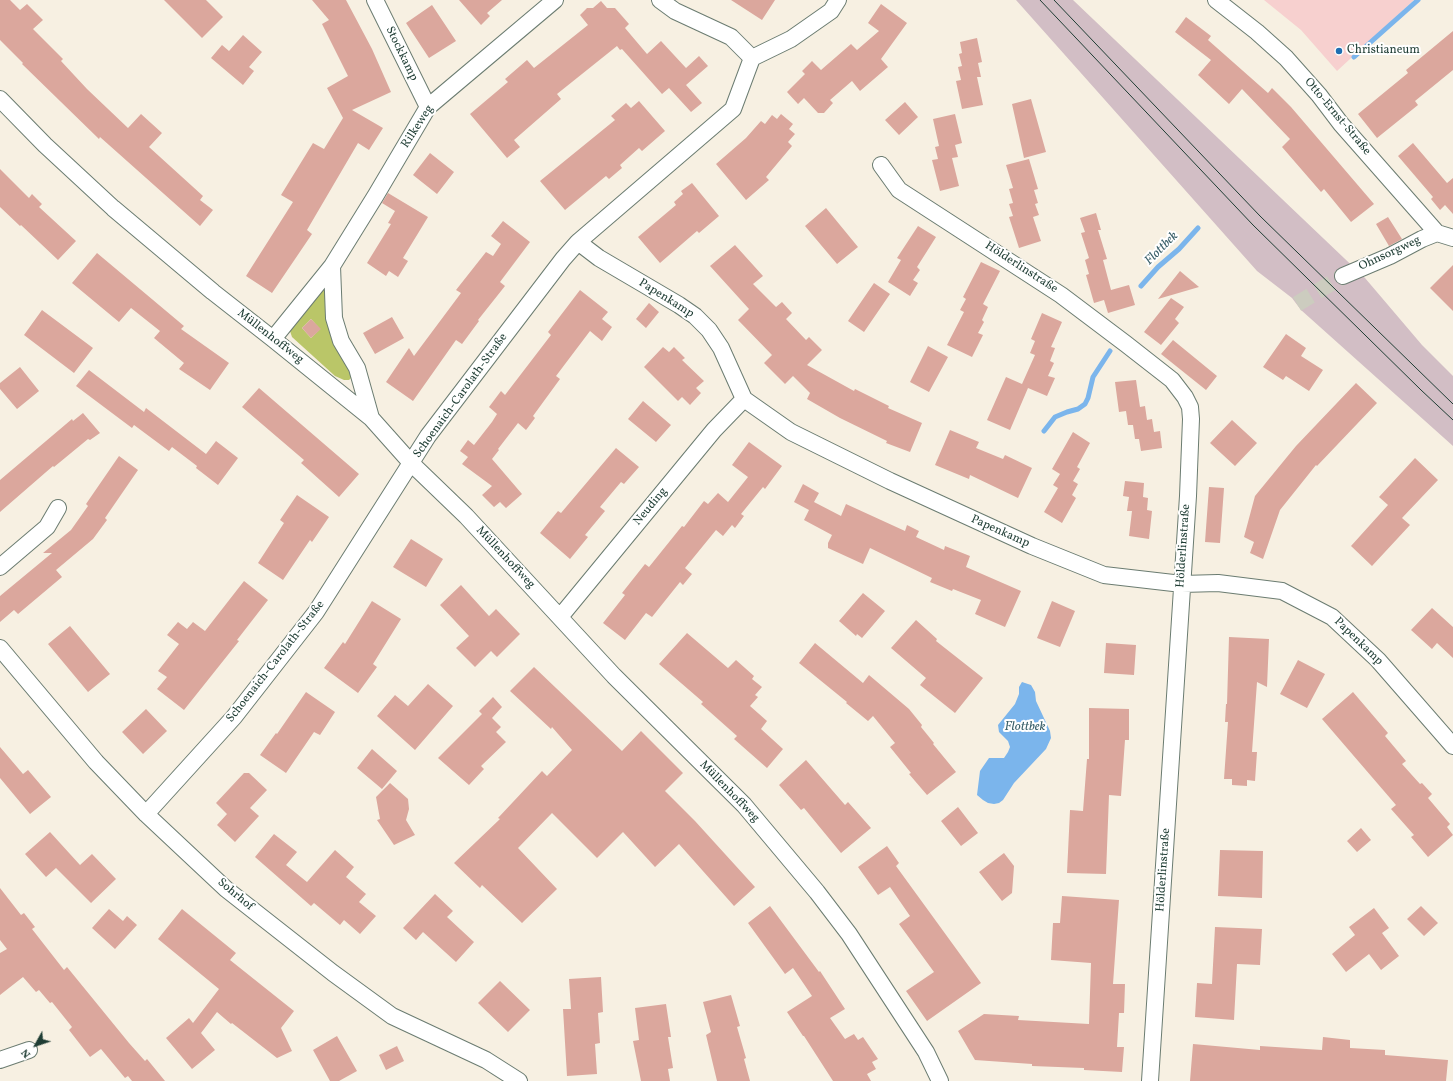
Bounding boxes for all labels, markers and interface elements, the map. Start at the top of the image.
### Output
street label: Stockkamp [382,24,420,84]
place label: Christianeum [1347,44,1420,58]
marker: Christianeum [1334,46,1344,56]
street label: Otto-Ernst-Straße [1301,76,1373,158]
street label: Rilkeweg [399,103,437,151]
water label: Flottbek [1142,229,1182,269]
street label: Ohnsorgweg [1357,233,1423,275]
street label: Hölderlinstraße [982,239,1060,297]
street label: Papenkamp [636,276,696,322]
street label: Müllenhoffweg [234,307,306,367]
street label: Schoenaich-Carolath-Straße [411,331,511,461]
street label: Neuding [631,485,671,529]
street label: Hölderlinstraße [1174,504,1194,588]
street label: Papenkamp [968,513,1032,551]
street label: Müllenhoffweg [472,524,538,592]
street label: Schoenaich-Carolath-Straße [224,598,328,726]
street label: Papenkamp [1330,615,1386,669]
water label: Flottbek [1004,720,1046,736]
street label: Müllenhoffweg [696,758,762,826]
street label: Hölderlinstraße [1154,828,1174,912]
street label: Sohrhof [214,876,256,914]
north arrow [16,1025,56,1065]
text: N [18,1045,35,1061]

